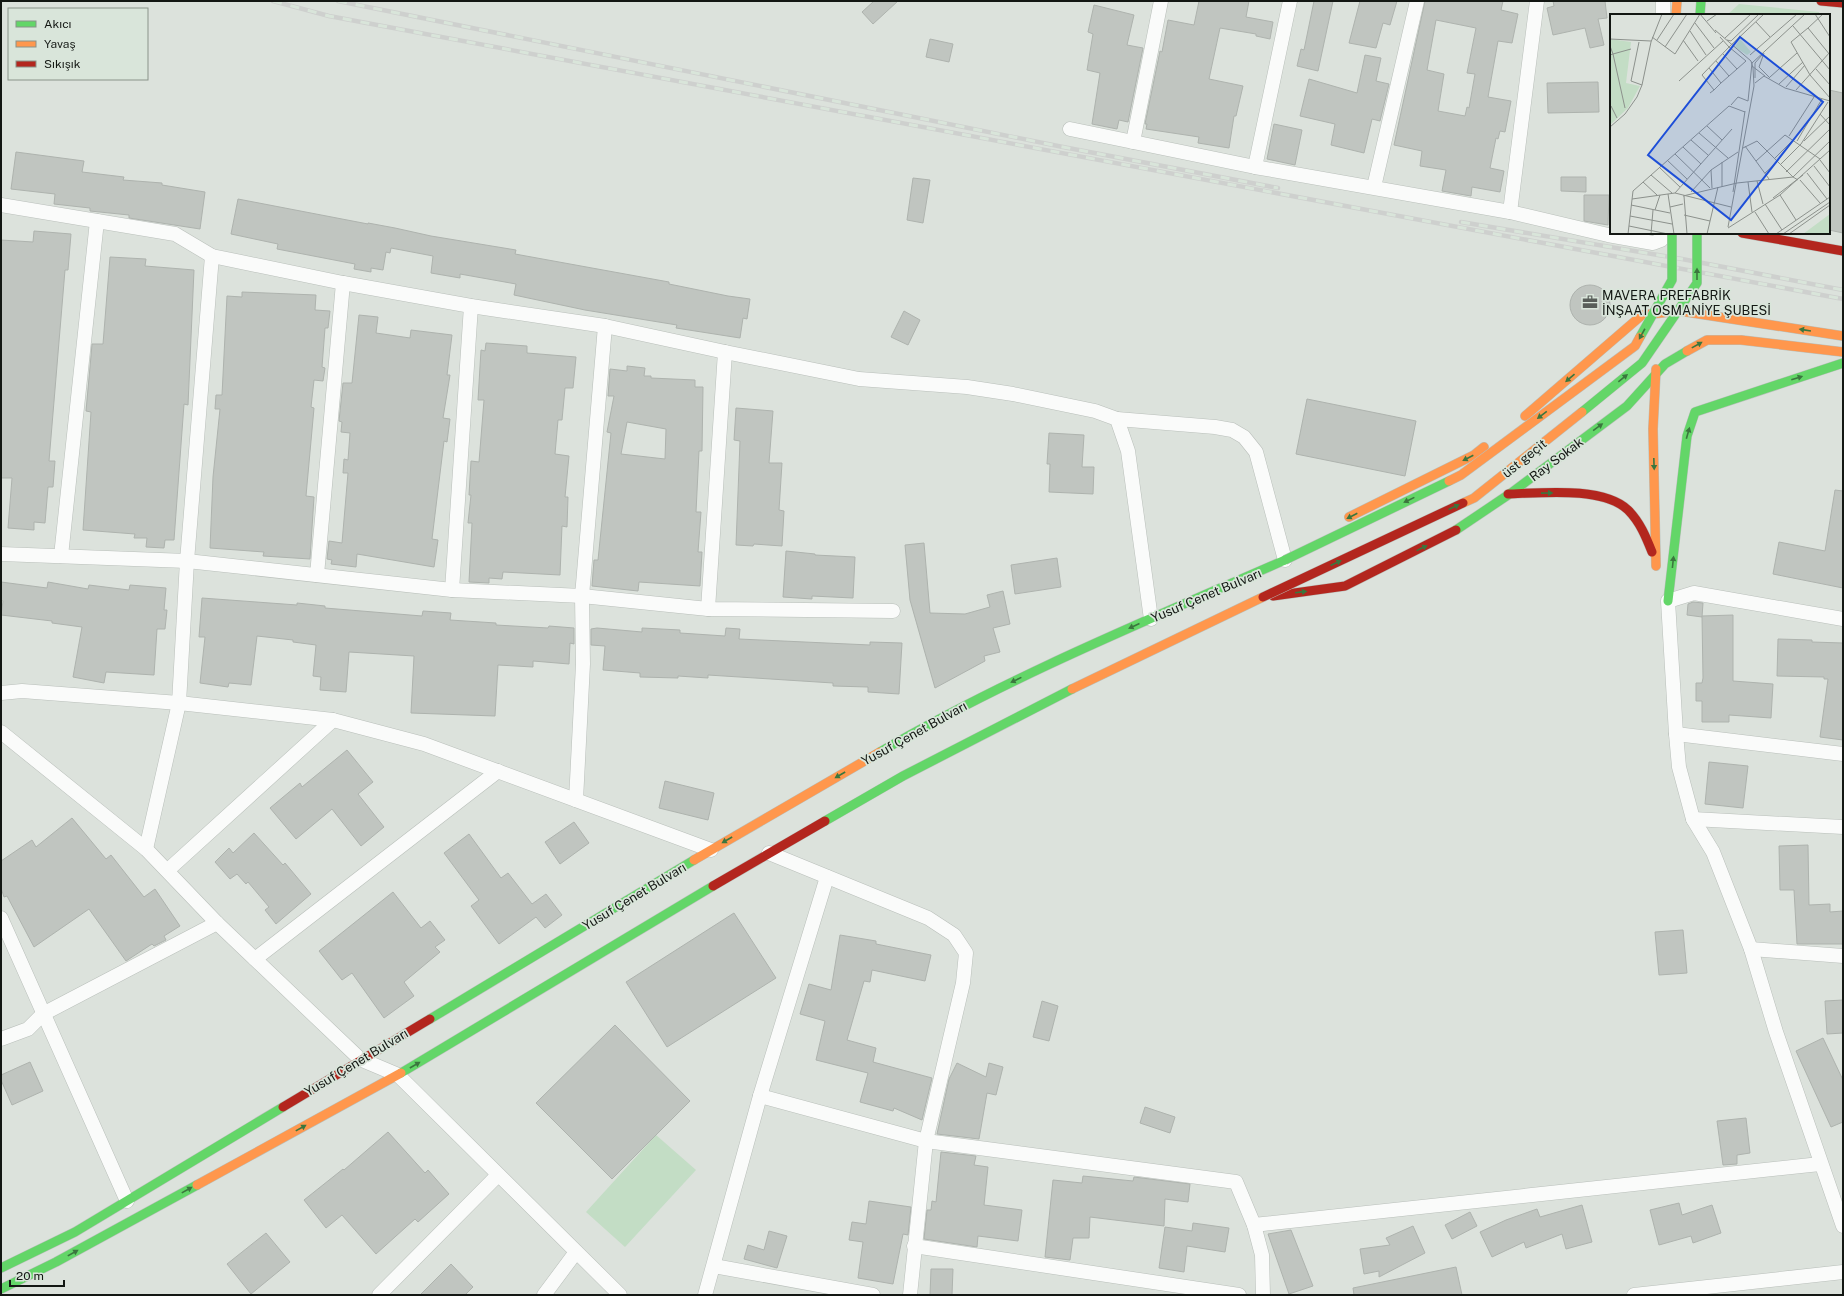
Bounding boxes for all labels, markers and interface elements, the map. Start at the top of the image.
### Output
legend [8,8,148,80]
inset map [1610,14,1830,234]
text: Akıcı [44,17,72,31]
text: Yavaş [44,37,76,51]
text: Sıkışık [44,57,81,71]
one-way arrow [1694,267,1700,280]
place label: MAVERA PREFABRİK İNŞAAT OSMANİYE ŞUBESİ [1602,288,1771,318]
office icon: MAVERA PREFABRİK İNŞAAT OSMANİYE ŞUBESİ [1581,293,1599,311]
one-way arrow [1798,327,1811,333]
one-way arrow [1638,328,1645,340]
one-way arrow [1691,342,1703,349]
one-way arrow [1564,373,1575,382]
one-way arrow [1618,374,1629,382]
one-way arrow [1792,375,1804,381]
one-way arrow [1536,411,1547,420]
one-way arrow [1593,423,1604,432]
one-way arrow [1685,427,1691,439]
street label: Ray Sokak [1526,434,1586,484]
street label: üst geçit [1499,436,1550,481]
one-way arrow [1462,455,1473,461]
one-way arrow [1650,458,1657,470]
one-way arrow [1541,490,1554,496]
one-way arrow [1403,497,1415,503]
one-way arrow [1448,504,1459,510]
one-way arrow [1346,513,1357,519]
one-way arrow [1416,545,1428,551]
one-way arrow [1669,556,1676,568]
one-way arrow [1330,560,1342,566]
street label: Yusuf Çenet Bulvarı [1149,565,1264,625]
one-way arrow [1295,589,1307,595]
one-way arrow [1128,623,1139,629]
one-way arrow [1010,677,1021,683]
street label: Yusuf Çenet Bulvarı [859,698,970,769]
one-way arrow [834,771,846,778]
one-way arrow [721,837,733,844]
street label: Yusuf Çenet Bulvarı [580,860,689,933]
street label: Yusuf Çenet Bulvarı [302,1026,411,1099]
one-way arrow [409,1062,421,1069]
one-way arrow [296,1125,307,1131]
one-way arrow [181,1187,193,1194]
one-way arrow [67,1249,79,1256]
scale bar [10,1262,64,1288]
text: 20 m [16,1269,44,1283]

